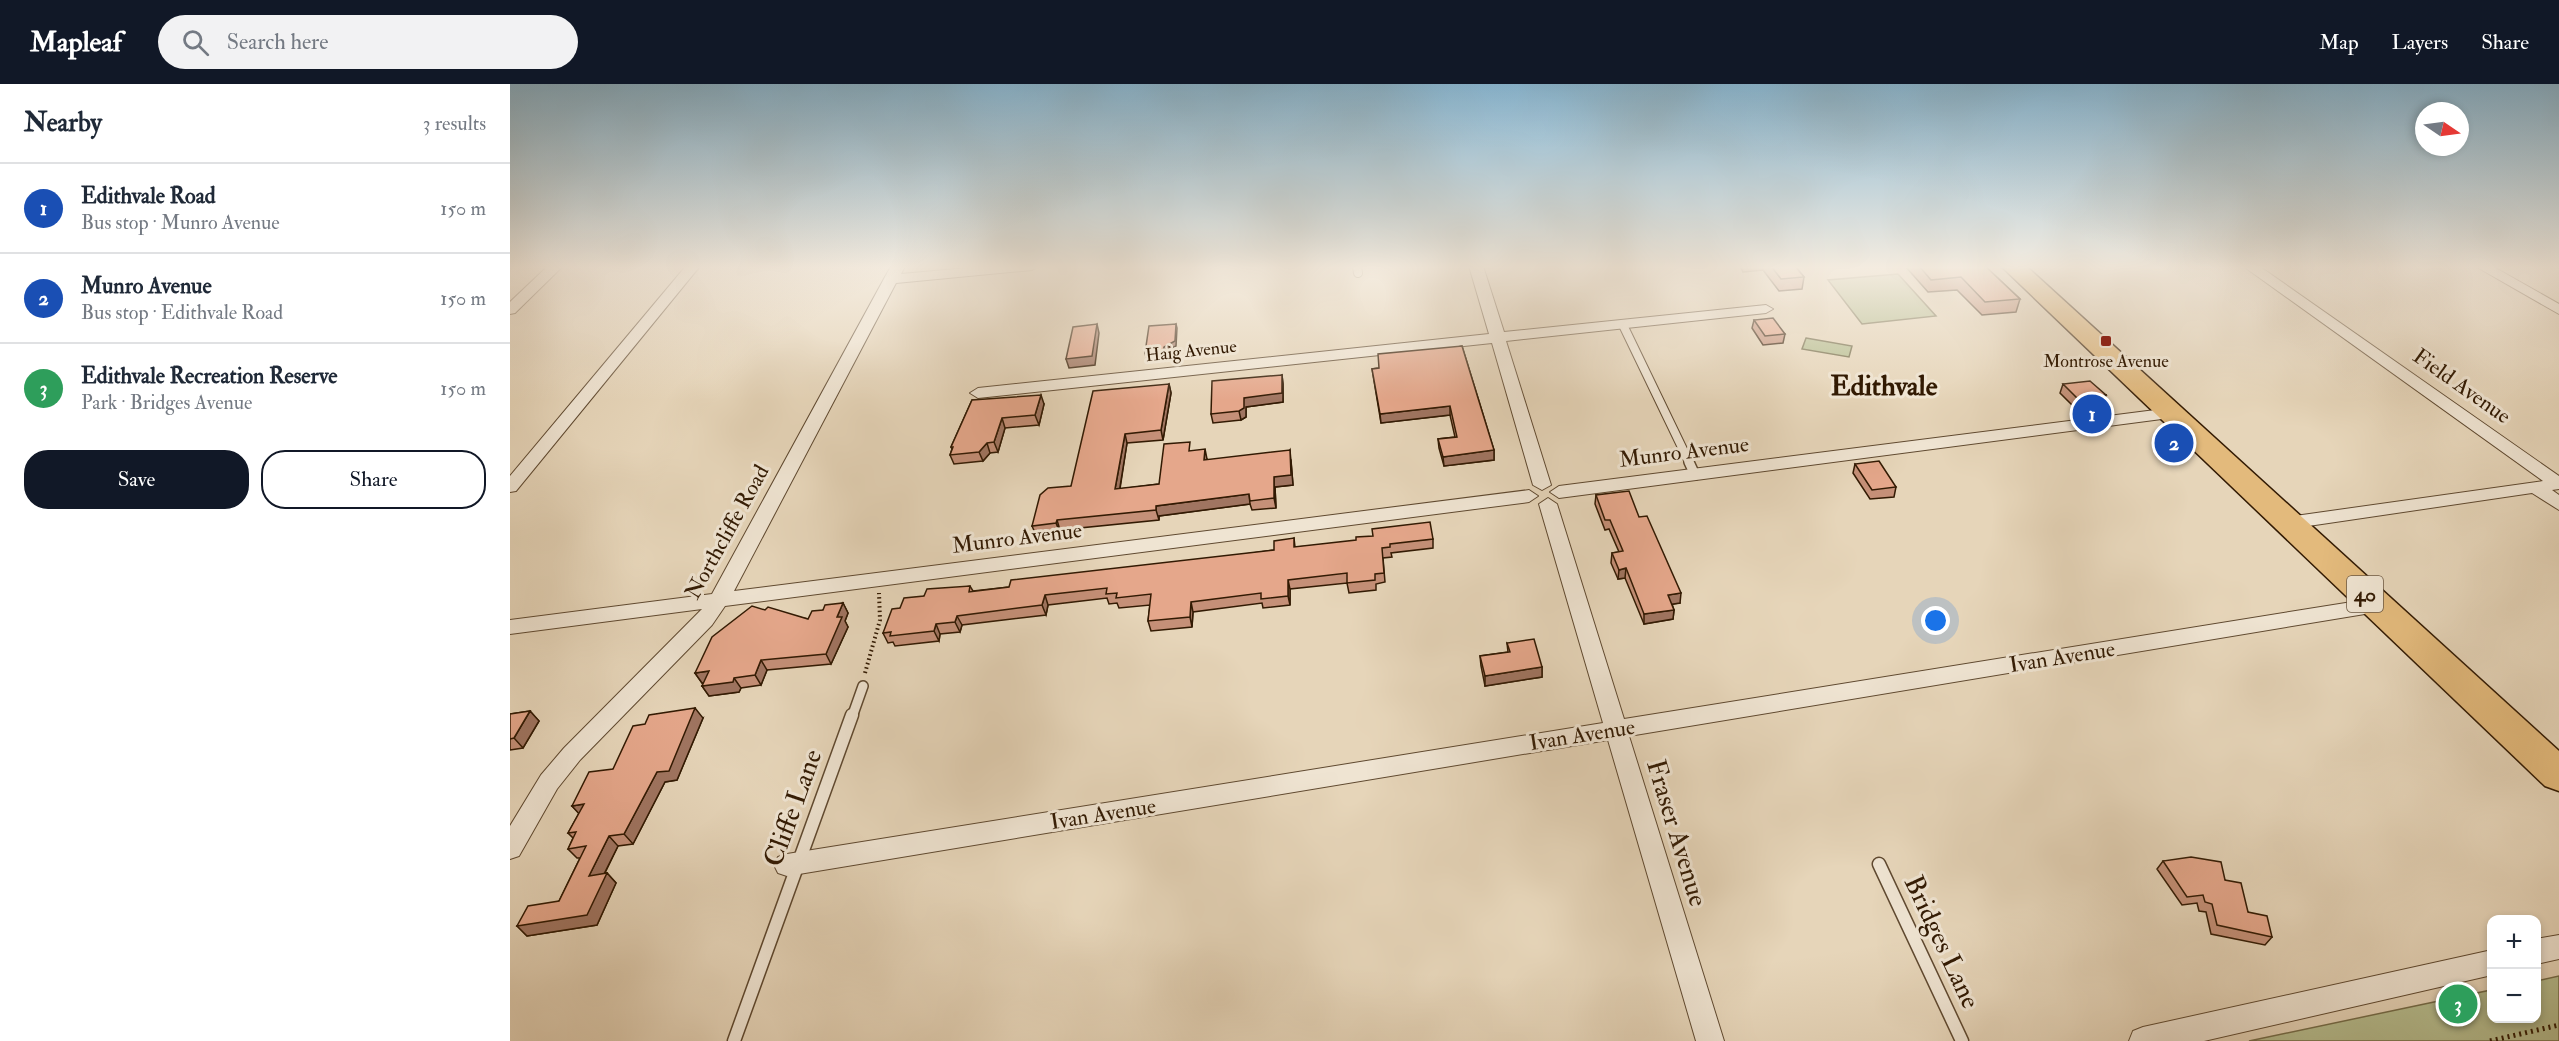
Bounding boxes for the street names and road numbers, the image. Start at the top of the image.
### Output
street label: Haig Avenue [1144,335,1238,367]
street label: Field Avenue [2408,342,2516,430]
street label: Munro Avenue [1617,430,1751,474]
street label: Northcliffe Road [679,460,776,604]
street label: Munro Avenue [950,516,1084,560]
road number: 40 [2347,576,2383,612]
street label: Ivan Avenue [2007,635,2117,679]
street label: Ivan Avenue [1527,713,1637,757]
street label: Cliffe Lane [757,745,829,871]
street label: Fraser Avenue [1639,756,1715,910]
street label: Ivan Avenue [1048,792,1158,836]
street label: Bridges Lane [1897,870,1987,1014]

